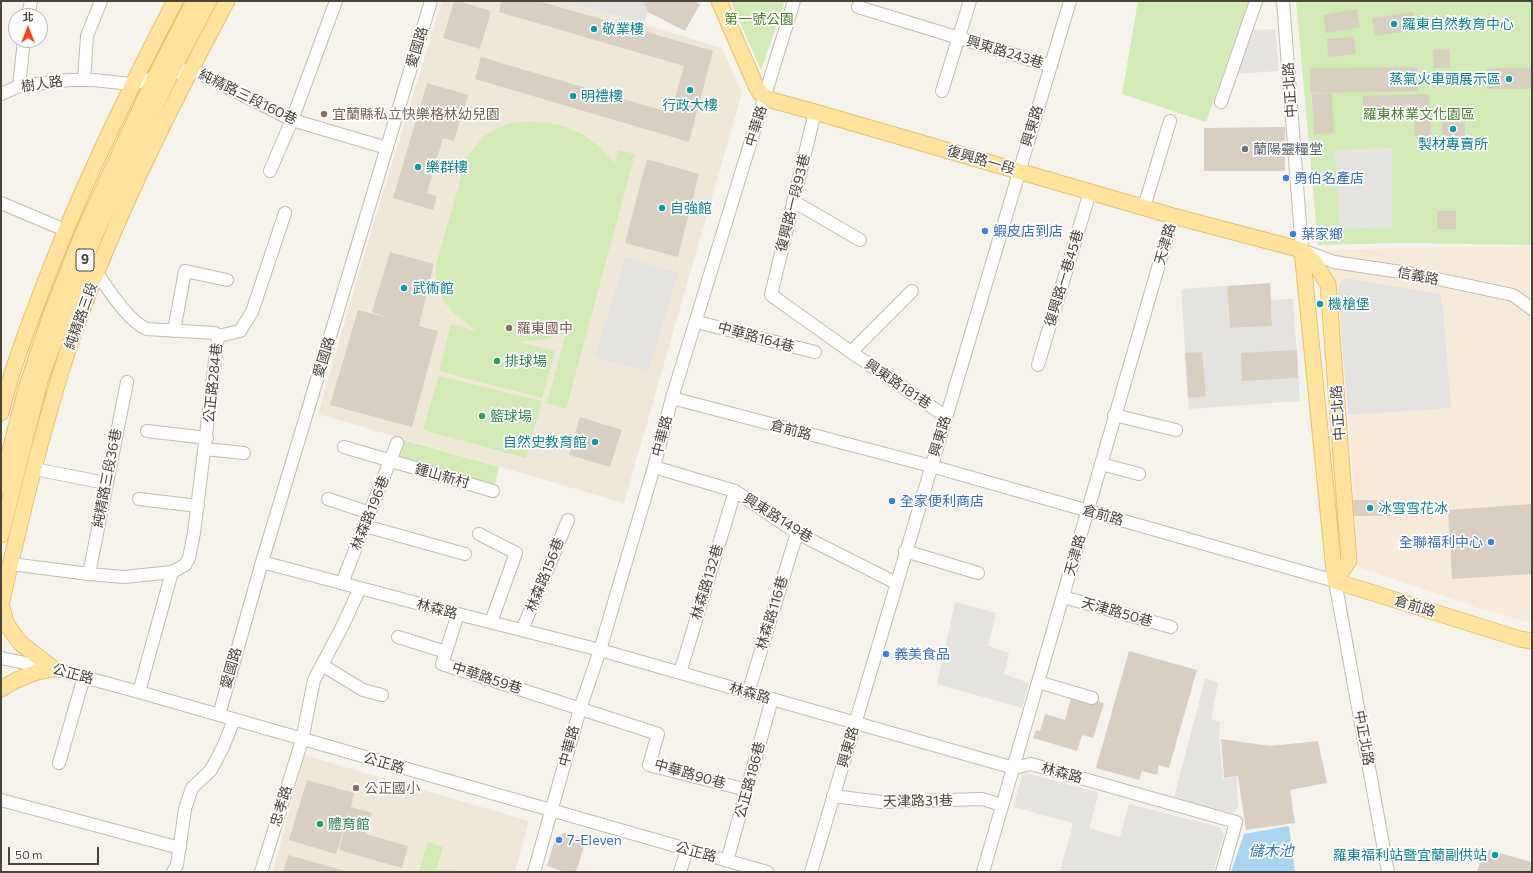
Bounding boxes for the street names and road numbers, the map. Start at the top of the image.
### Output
street label: 愛國路 [403,24,431,70]
street label: 興東路243巷 [964,32,1046,72]
street label: 中正北路 [1280,61,1300,119]
street label: 純精路三段160巷 [196,66,300,128]
street label: 樹人路 [20,73,64,95]
street label: 中華路 [742,103,770,149]
street label: 興東路 [1018,103,1046,149]
street label: 復興路一段 [945,142,1017,178]
street label: 復興路一段93巷 [773,152,813,254]
street label: 天津路 [1151,221,1179,267]
street label: 復興路一巷45巷 [1041,228,1087,328]
road number: 9 [76,249,94,271]
street label: 信義路 [1396,264,1440,288]
street label: 純精路三段 [61,280,101,352]
street label: 中華路164巷 [716,319,796,355]
street label: 愛國路 [310,334,338,380]
street label: 公正路284巷 [200,342,226,424]
street label: 興東路181巷 [862,356,934,412]
street label: 中正北路 [1328,384,1348,442]
street label: 興東路 [926,413,954,459]
street label: 中華路 [648,414,676,458]
street label: 倉前路 [769,416,813,444]
street label: 純精路三段36巷 [89,427,125,529]
street label: 鍾山新村 [413,460,471,492]
street label: 林森路196巷 [347,473,393,553]
street label: 興東路149巷 [740,490,816,546]
street label: 倉前路 [1080,501,1126,529]
street label: 天津路 [1061,532,1089,578]
street label: 林森路156巷 [523,535,567,615]
street label: 林森路132巷 [688,542,726,622]
street label: 林森路116巷 [753,574,791,652]
street label: 倉前路 [1392,592,1438,620]
street label: 天津路50巷 [1080,594,1154,630]
street label: 林森路 [415,595,459,623]
street label: 愛國路 [217,645,245,691]
street label: 中華路59巷 [450,659,524,697]
street label: 公正路 [51,660,95,688]
street label: 林森路 [727,679,773,707]
street label: 中正北路 [1351,709,1377,767]
street label: 中華路 [555,724,583,768]
street label: 興東路 [834,724,862,770]
street label: 公正路186巷 [732,740,768,820]
street label: 公正路 [361,749,407,777]
street label: 中華路90巷 [652,756,728,792]
street label: 林森路 [1040,759,1084,787]
street label: 忠孝路 [267,783,295,829]
street label: 天津路31巷 [883,792,953,810]
street label: 公正路 [674,838,718,866]

